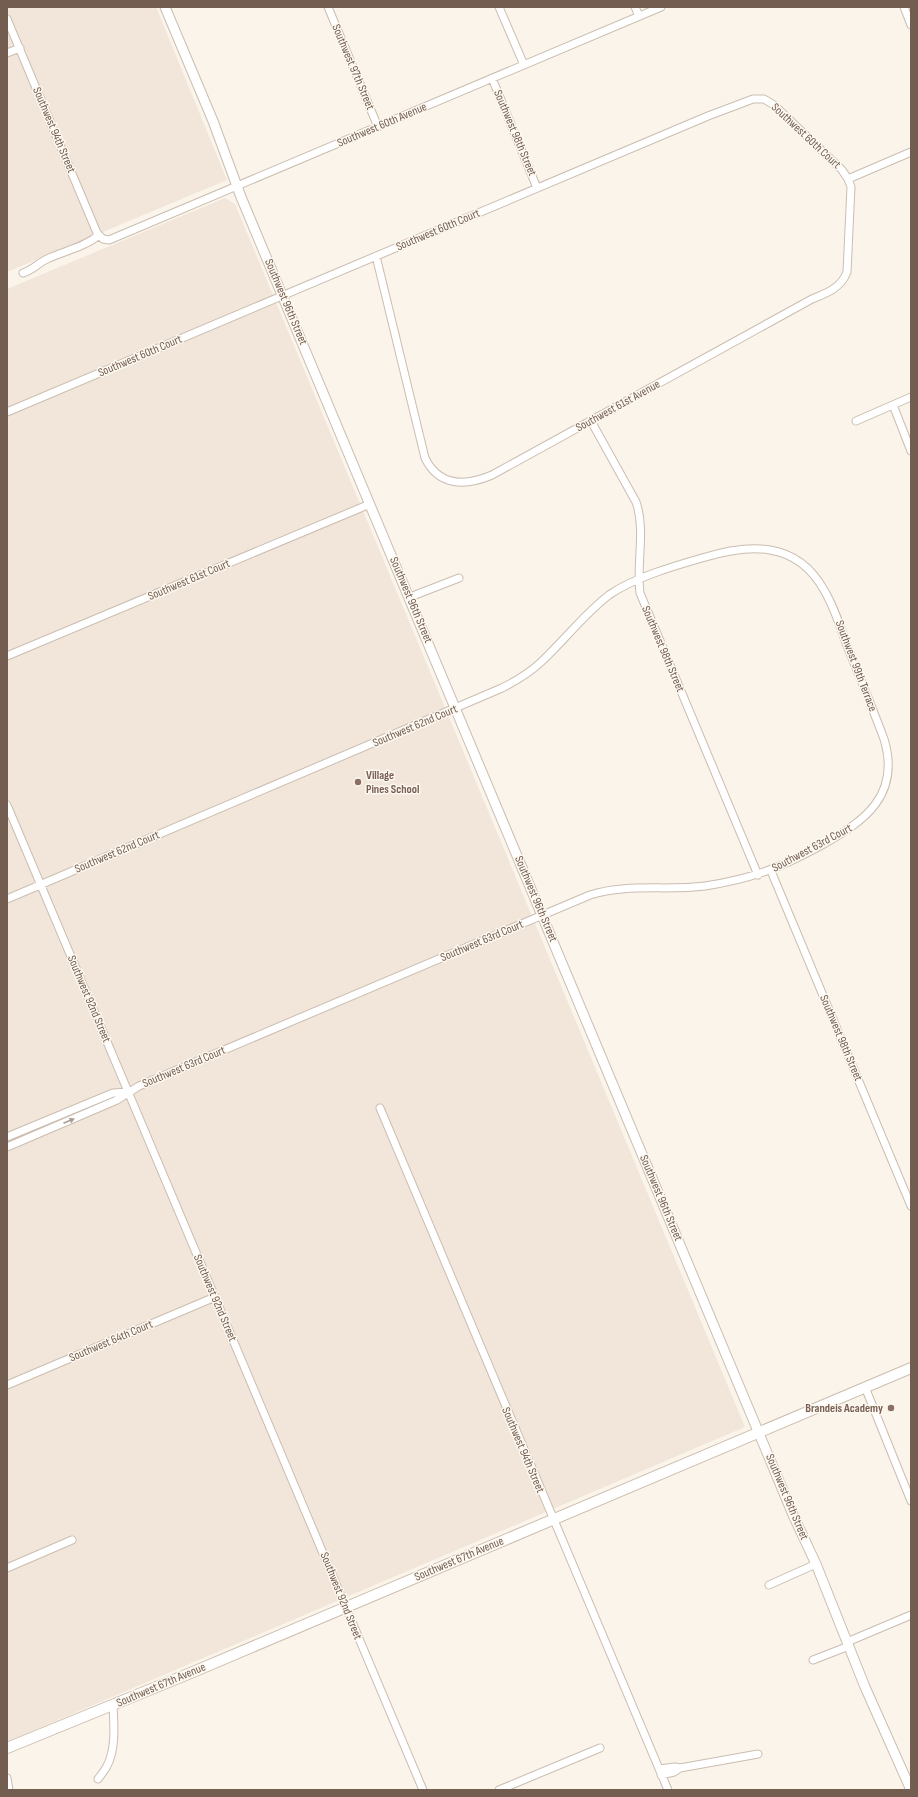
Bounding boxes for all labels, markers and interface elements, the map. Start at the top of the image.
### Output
street label: Southwest 97th Street [328,22,378,112]
street label: Southwest 94th Street [29,85,79,175]
street label: Southwest 98th Street [490,88,540,179]
street label: Southwest 60th Avenue [335,99,429,151]
street label: Southwest 60th Court [768,100,844,172]
street label: Southwest 60th Court [394,205,482,254]
street label: Southwest 96th Street [261,257,311,348]
street label: Southwest 60th Court [96,331,184,380]
street label: Southwest 61st Avenue [573,377,663,435]
street label: Southwest 96th Street [386,555,436,646]
street label: Southwest 61st Court [146,556,233,604]
street label: Southwest 98th Street [638,604,688,695]
street label: Southwest 99th Terrace [832,618,880,714]
street label: Southwest 62nd Court [370,701,460,751]
place label: Village Pines School [366,768,420,797]
marker: Village Pines School [353,777,363,787]
street label: Southwest 63rd Court [769,820,855,875]
street label: Southwest 62nd Court [72,827,162,877]
street label: Southwest 96th Street [511,854,561,945]
street label: Southwest 63rd Court [438,917,526,965]
street label: Southwest 92nd Street [64,953,114,1045]
street label: Southwest 98th Street [816,993,866,1084]
street label: Southwest 63rd Court [140,1043,228,1091]
one-way arrow [63,1118,74,1124]
street label: Southwest 96th Street [636,1153,686,1244]
street label: Southwest 92nd Street [190,1252,240,1344]
street label: Southwest 64th Court [67,1316,155,1365]
place label: Brandeis Academy [805,1401,883,1416]
marker: Brandeis Academy [886,1403,896,1413]
street label: Southwest 94th Street [498,1405,548,1495]
street label: Southwest 96th Street [762,1452,812,1543]
street label: Southwest 67th Avenue [412,1533,506,1585]
street label: Southwest 92nd Street [317,1550,365,1642]
street label: Southwest 67th Avenue [114,1659,208,1711]

